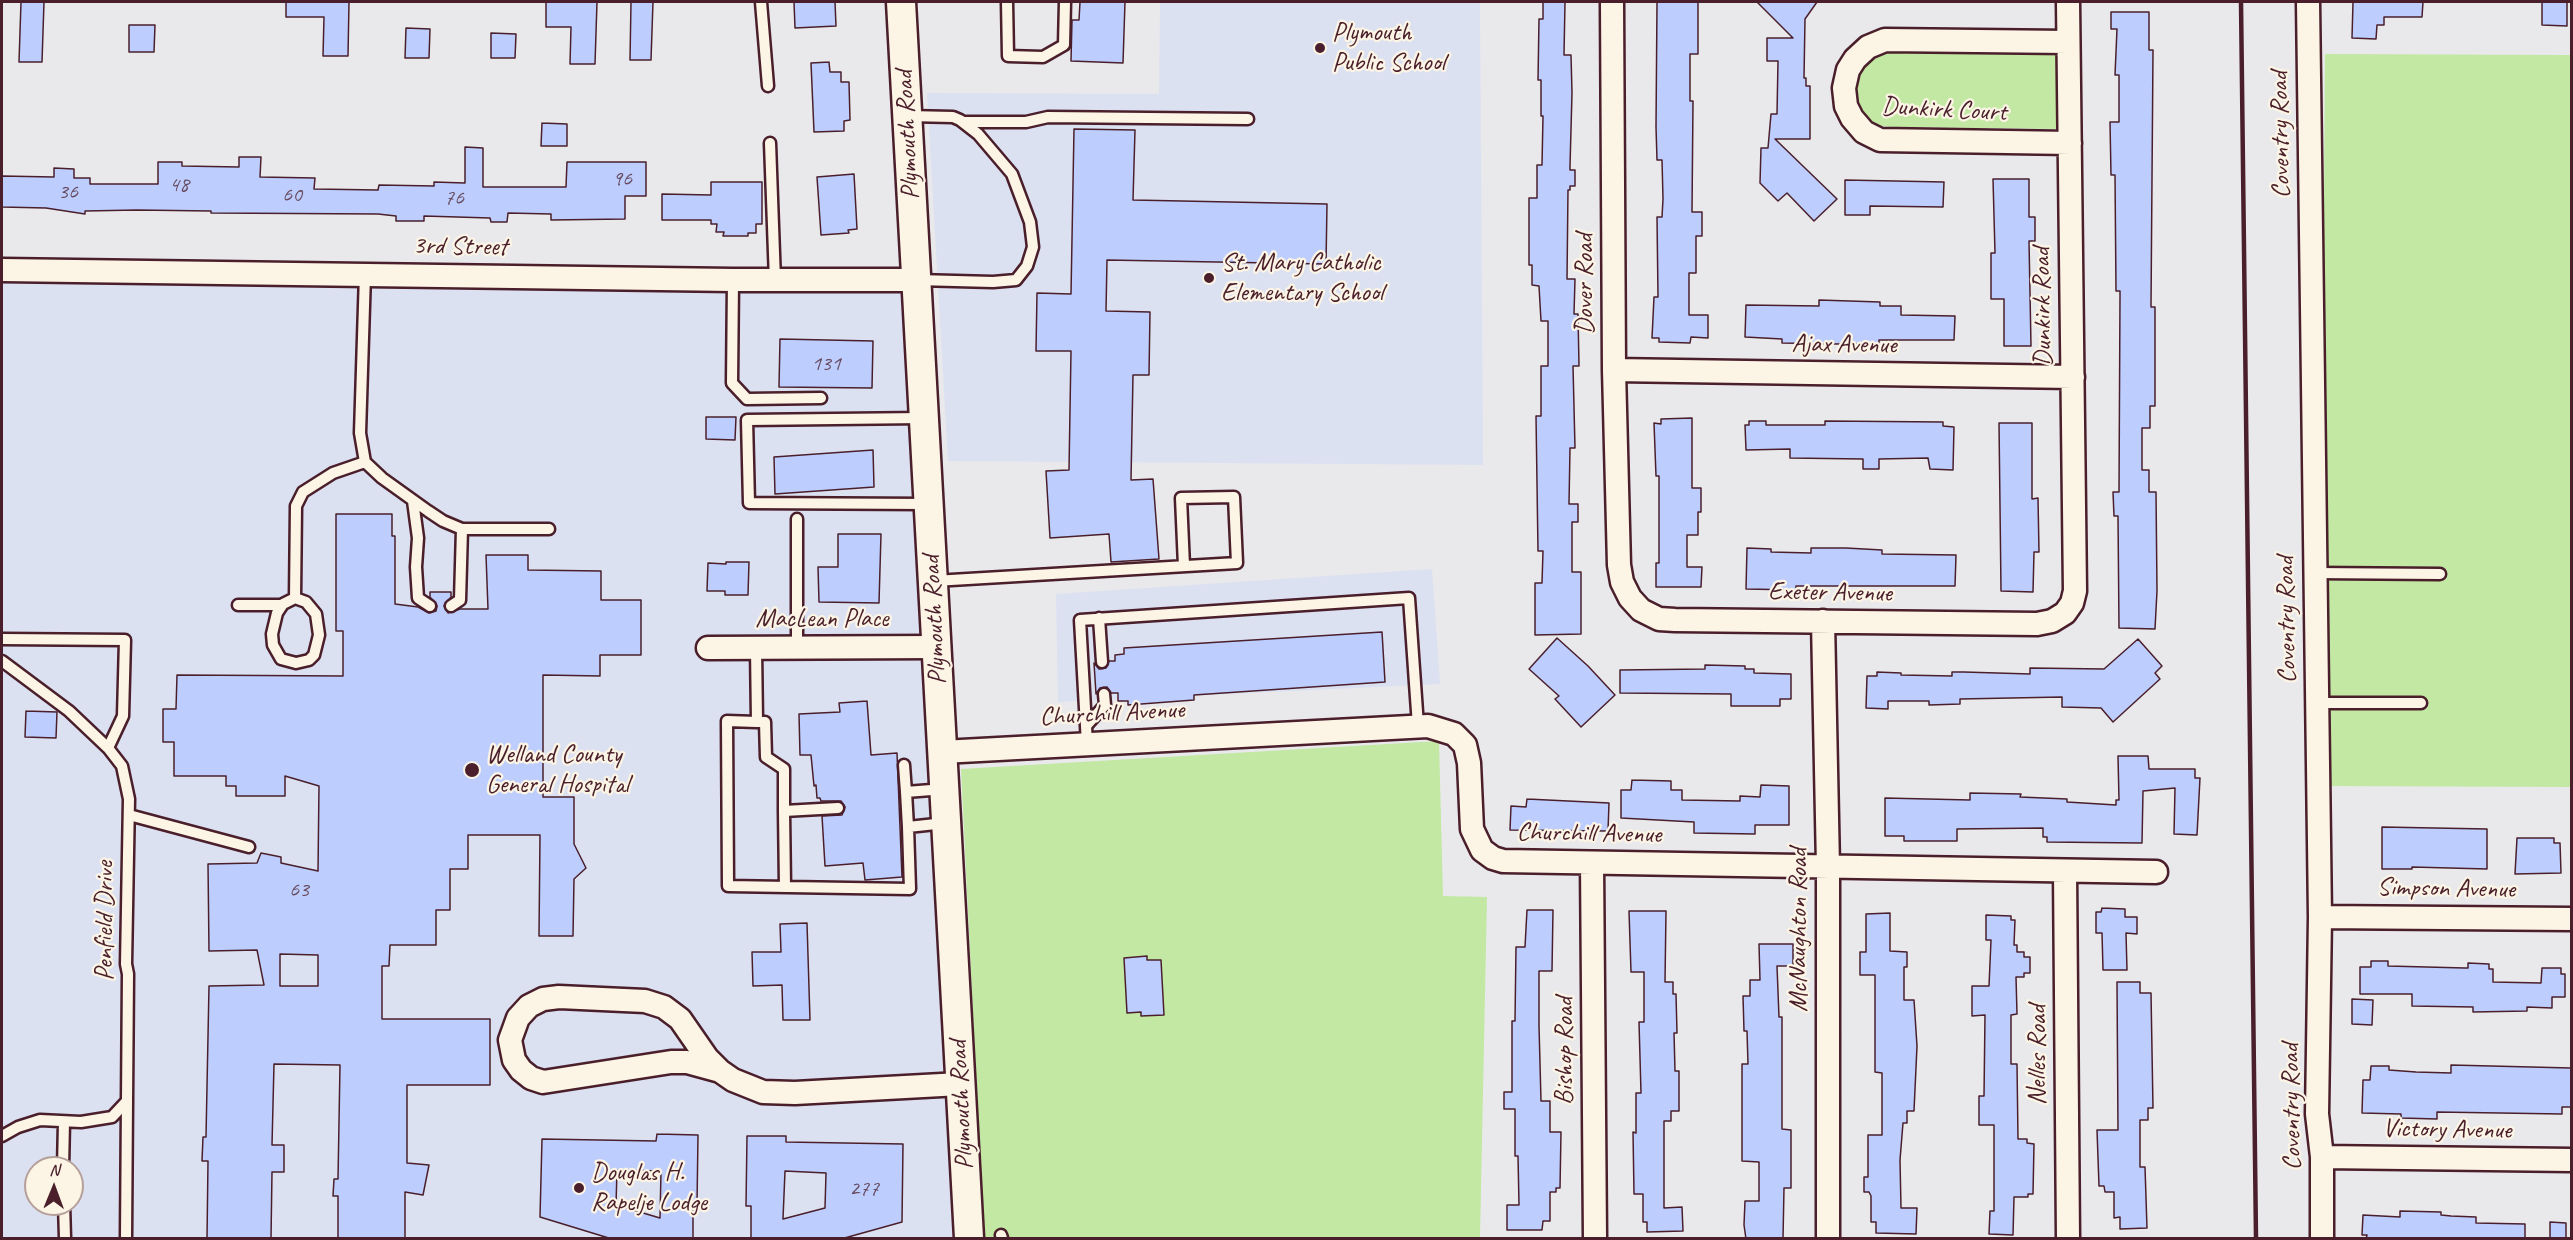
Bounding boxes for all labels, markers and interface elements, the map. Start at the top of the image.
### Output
place label: Plymouth Public School [1332,17,1445,78]
marker: Plymouth Public School [1313,41,1327,55]
street label: Plymouth Road [889,70,927,200]
street label: Coventry Road [2264,71,2298,199]
street label: Dunkirk Court [1881,91,2007,129]
house number: 96 [612,166,632,192]
house number: 48 [169,172,189,198]
house number: 36 [58,179,78,205]
house number: 60 [282,182,302,208]
house number: 76 [444,185,464,211]
street label: 3rd Street [413,231,507,263]
street label: Dover Road [1569,234,1601,334]
place label: St. Mary Catholic Elementary School [1221,247,1383,308]
street label: Dunkirk Road [2026,247,2060,367]
marker: St. Mary Catholic Elementary School [1202,271,1216,285]
street label: Ajax Avenue [1791,328,1897,362]
house number: 131 [811,351,841,377]
street label: Plymouth Road [916,555,954,685]
street label: Coventry Road [2270,556,2304,684]
street label: Exeter Avenue [1768,576,1892,610]
street label: MacLean Place [755,603,889,635]
street label: Churchill Avenue [1039,695,1185,733]
place label: Welland County General Hospital [486,739,629,800]
marker: Welland County General Hospital [463,761,481,779]
street label: Churchill Avenue [1516,817,1662,851]
street label: McNaughton Road [1783,848,1815,1012]
street label: Penfield Drive [89,861,121,981]
street label: Simpson Avenue [2377,872,2515,906]
house number: 63 [289,877,309,903]
street label: Bishop Road [1549,997,1581,1105]
street label: Nelles Road [2022,1005,2054,1105]
street label: Plymouth Road [943,1040,981,1170]
street label: Coventry Road [2275,1043,2309,1171]
street label: Victory Avenue [2382,1113,2512,1147]
north arrow [24,1156,84,1216]
place label: Douglas H. Rapelje Lodge [591,1157,707,1218]
text: N [49,1160,59,1180]
house number: 277 [849,1176,879,1202]
marker: Douglas H. Rapelje Lodge [572,1181,586,1195]

